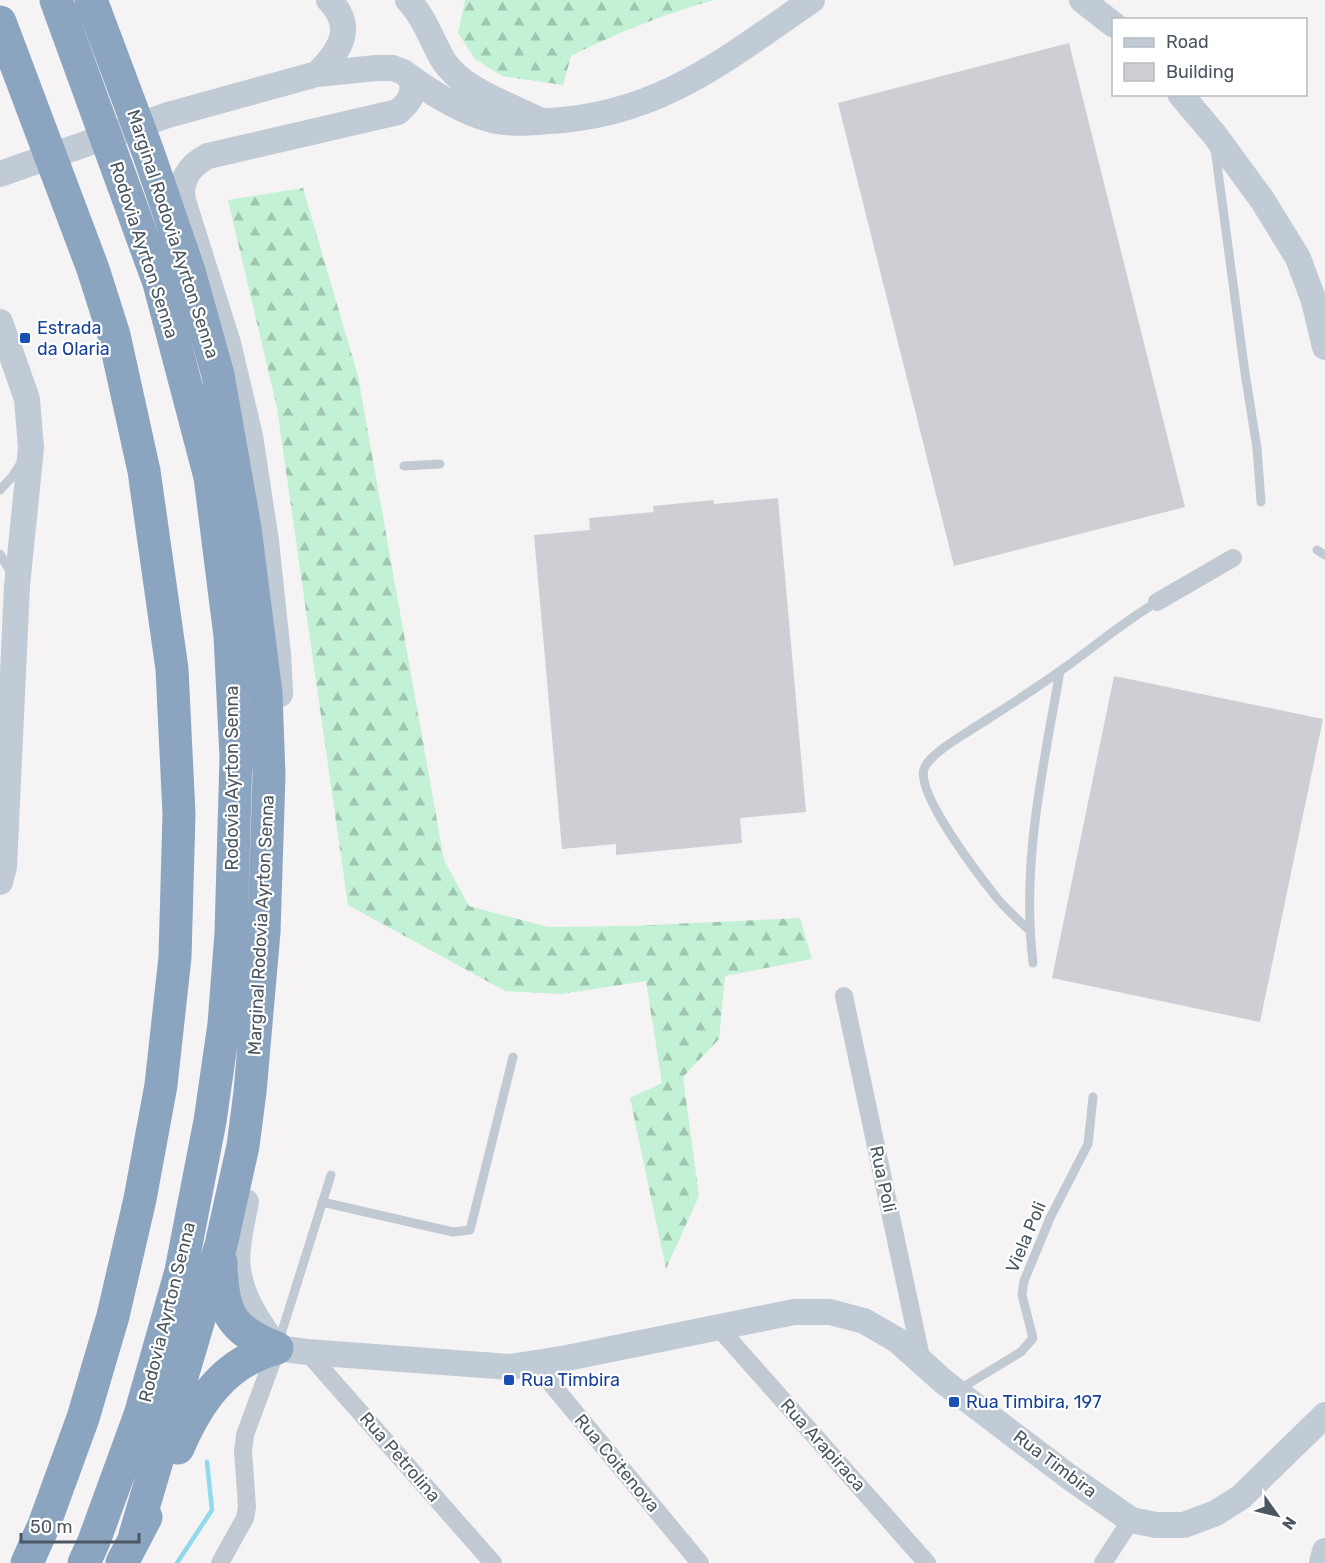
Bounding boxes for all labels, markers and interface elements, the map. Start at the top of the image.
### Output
legend [1112,18,1307,96]
text: Road [1166,31,1209,53]
text: Building [1166,61,1234,83]
street label: Marginal Rodovia Ayrton Senna [122,107,224,361]
street label: Rodovia Ayrton Senna [105,159,183,341]
place label: Estrada da Olaria [37,317,110,360]
marker: Estrada da Olaria [18,331,32,345]
street label: Rodovia Ayrton Senna [221,686,243,870]
street label: Marginal Rodovia Ayrton Senna [243,794,279,1056]
street label: Rua Poli [865,1144,901,1214]
street label: Viela Poli [1001,1198,1051,1276]
street label: Rodovia Ayrton Senna [134,1220,200,1404]
place label: Rua Timbira [521,1369,620,1391]
marker: Rua Timbira [502,1373,516,1387]
place label: Rua Timbira, 197 [966,1391,1101,1413]
street label: Rua Arapiraca [776,1394,870,1496]
marker: Rua Timbira, 197 [947,1395,961,1409]
street label: Rua Petrolina [355,1408,445,1506]
street label: Rua Coitenova [570,1409,664,1517]
street label: Rua Timbira [1009,1425,1101,1503]
north arrow [1247,1485,1307,1545]
scale bar [21,1506,140,1544]
text: N [1278,1513,1300,1533]
text: 50 m [30,1516,73,1538]

